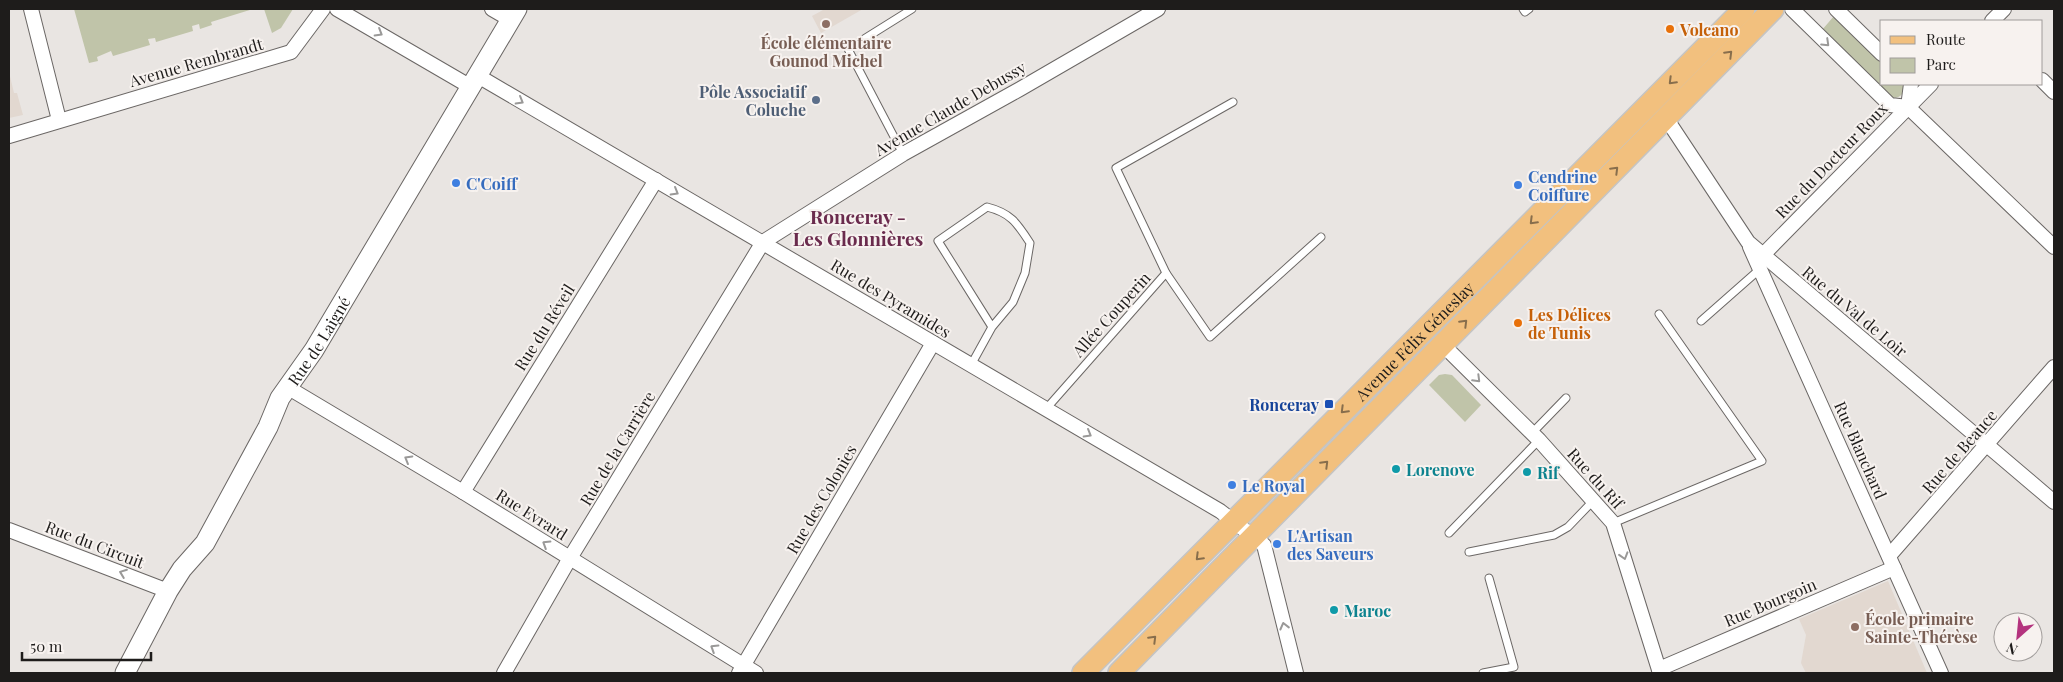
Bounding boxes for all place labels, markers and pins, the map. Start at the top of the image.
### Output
marker: École élémentaire Gounod Michel [820,18,832,30]
place label: Volcano [1679,19,1738,40]
marker: Volcano [1664,23,1676,35]
place label: École élémentaire Gounod Michel [761,32,891,71]
place label: Pôle Associatif Coluche [699,81,807,120]
marker: Pôle Associatif Coluche [810,94,822,106]
place label: Cendrine Coiffure [1528,166,1597,205]
place label: C'Coiff [466,173,519,194]
marker: C'Coiff [450,177,462,189]
marker: Cendrine Coiffure [1512,179,1524,191]
place label: Les Délices de Tunis [1528,304,1611,343]
marker: Les Délices de Tunis [1512,317,1524,329]
place label: Ronceray [1249,394,1320,415]
marker: Ronceray [1323,398,1335,410]
place label: Lorenove [1406,459,1475,480]
place label: Rif [1537,462,1560,483]
marker: Lorenove [1390,463,1402,475]
marker: Rif [1521,466,1533,478]
place label: Le Royal [1242,475,1305,496]
marker: Le Royal [1226,479,1238,491]
place label: L'Artisan des Saveurs [1287,525,1374,564]
marker: L'Artisan des Saveurs [1271,538,1283,550]
place label: Maroc [1344,600,1391,621]
marker: Maroc [1328,604,1340,616]
place label: École primaire Sainte-Thérèse [1865,608,1978,647]
marker: École primaire Sainte-Thérèse [1849,621,1861,633]

